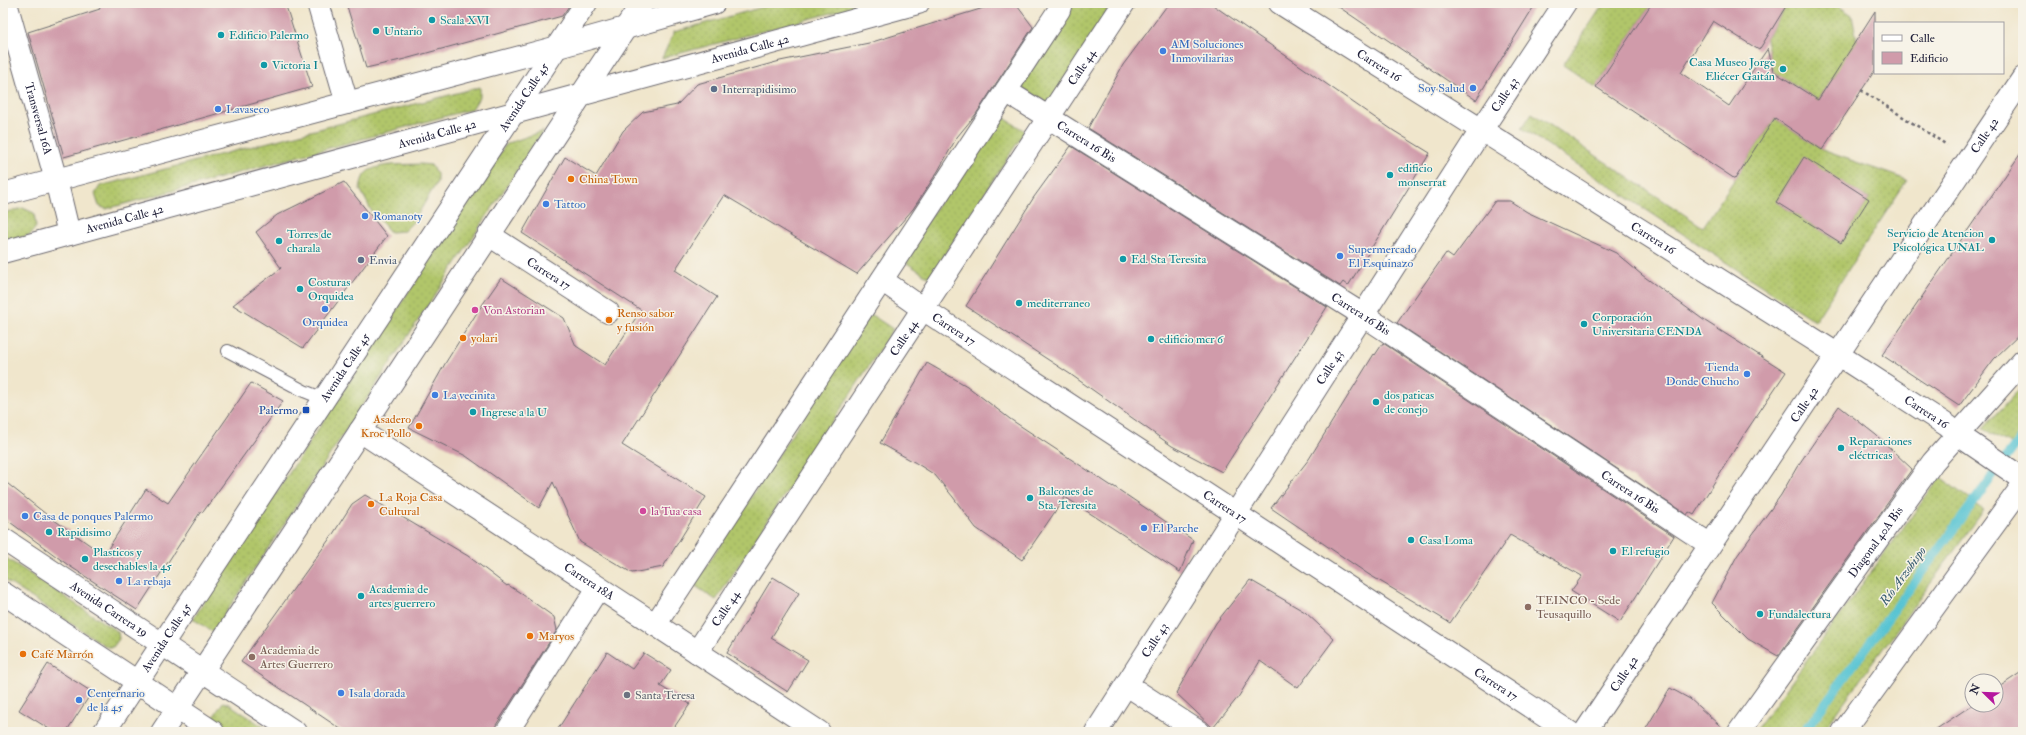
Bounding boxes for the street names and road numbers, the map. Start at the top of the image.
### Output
street label: Avenida Calle 42 [708,31,790,67]
street label: Calle 44 [1064,46,1099,88]
street label: Carrera 16 [1354,46,1405,86]
street label: Avenida Calle 45 [495,59,552,135]
street label: Calle 43 [1488,75,1521,115]
street label: Transversal 16A [21,81,56,157]
street label: Calle 42 [1967,115,2002,156]
street label: Avenida Calle 42 [396,116,478,152]
street label: Carrera 16 Bis [1054,117,1119,166]
street label: Avenida Calle 42 [83,201,165,237]
street label: Carrera 16 [1628,218,1679,258]
street label: Carrera 17 [524,254,574,294]
street label: Carrera 16 Bis [1328,289,1393,339]
street label: Carrera 17 [929,309,979,349]
street label: Calle 44 [886,316,921,359]
street label: Avenida Calle 45 [316,330,374,406]
street label: Calle 43 [1313,347,1346,388]
street label: Calle 42 [1787,384,1822,425]
street label: Carrera 16 [1901,392,1952,432]
street label: Carrera 16 Bis [1598,467,1663,517]
street label: Carrera 17 [1200,487,1250,527]
street label: Diagonal 40A Bis [1845,503,1906,581]
street label: Carrera 18A [561,559,617,603]
street label: Avenida Carrera 19 [66,577,151,640]
street label: Calle 44 [708,587,743,630]
street label: Avenida Calle 45 [138,600,195,676]
street label: Calle 43 [1138,620,1171,660]
street label: Calle 42 [1607,653,1641,695]
street label: Carrera 17 [1471,664,1521,704]

